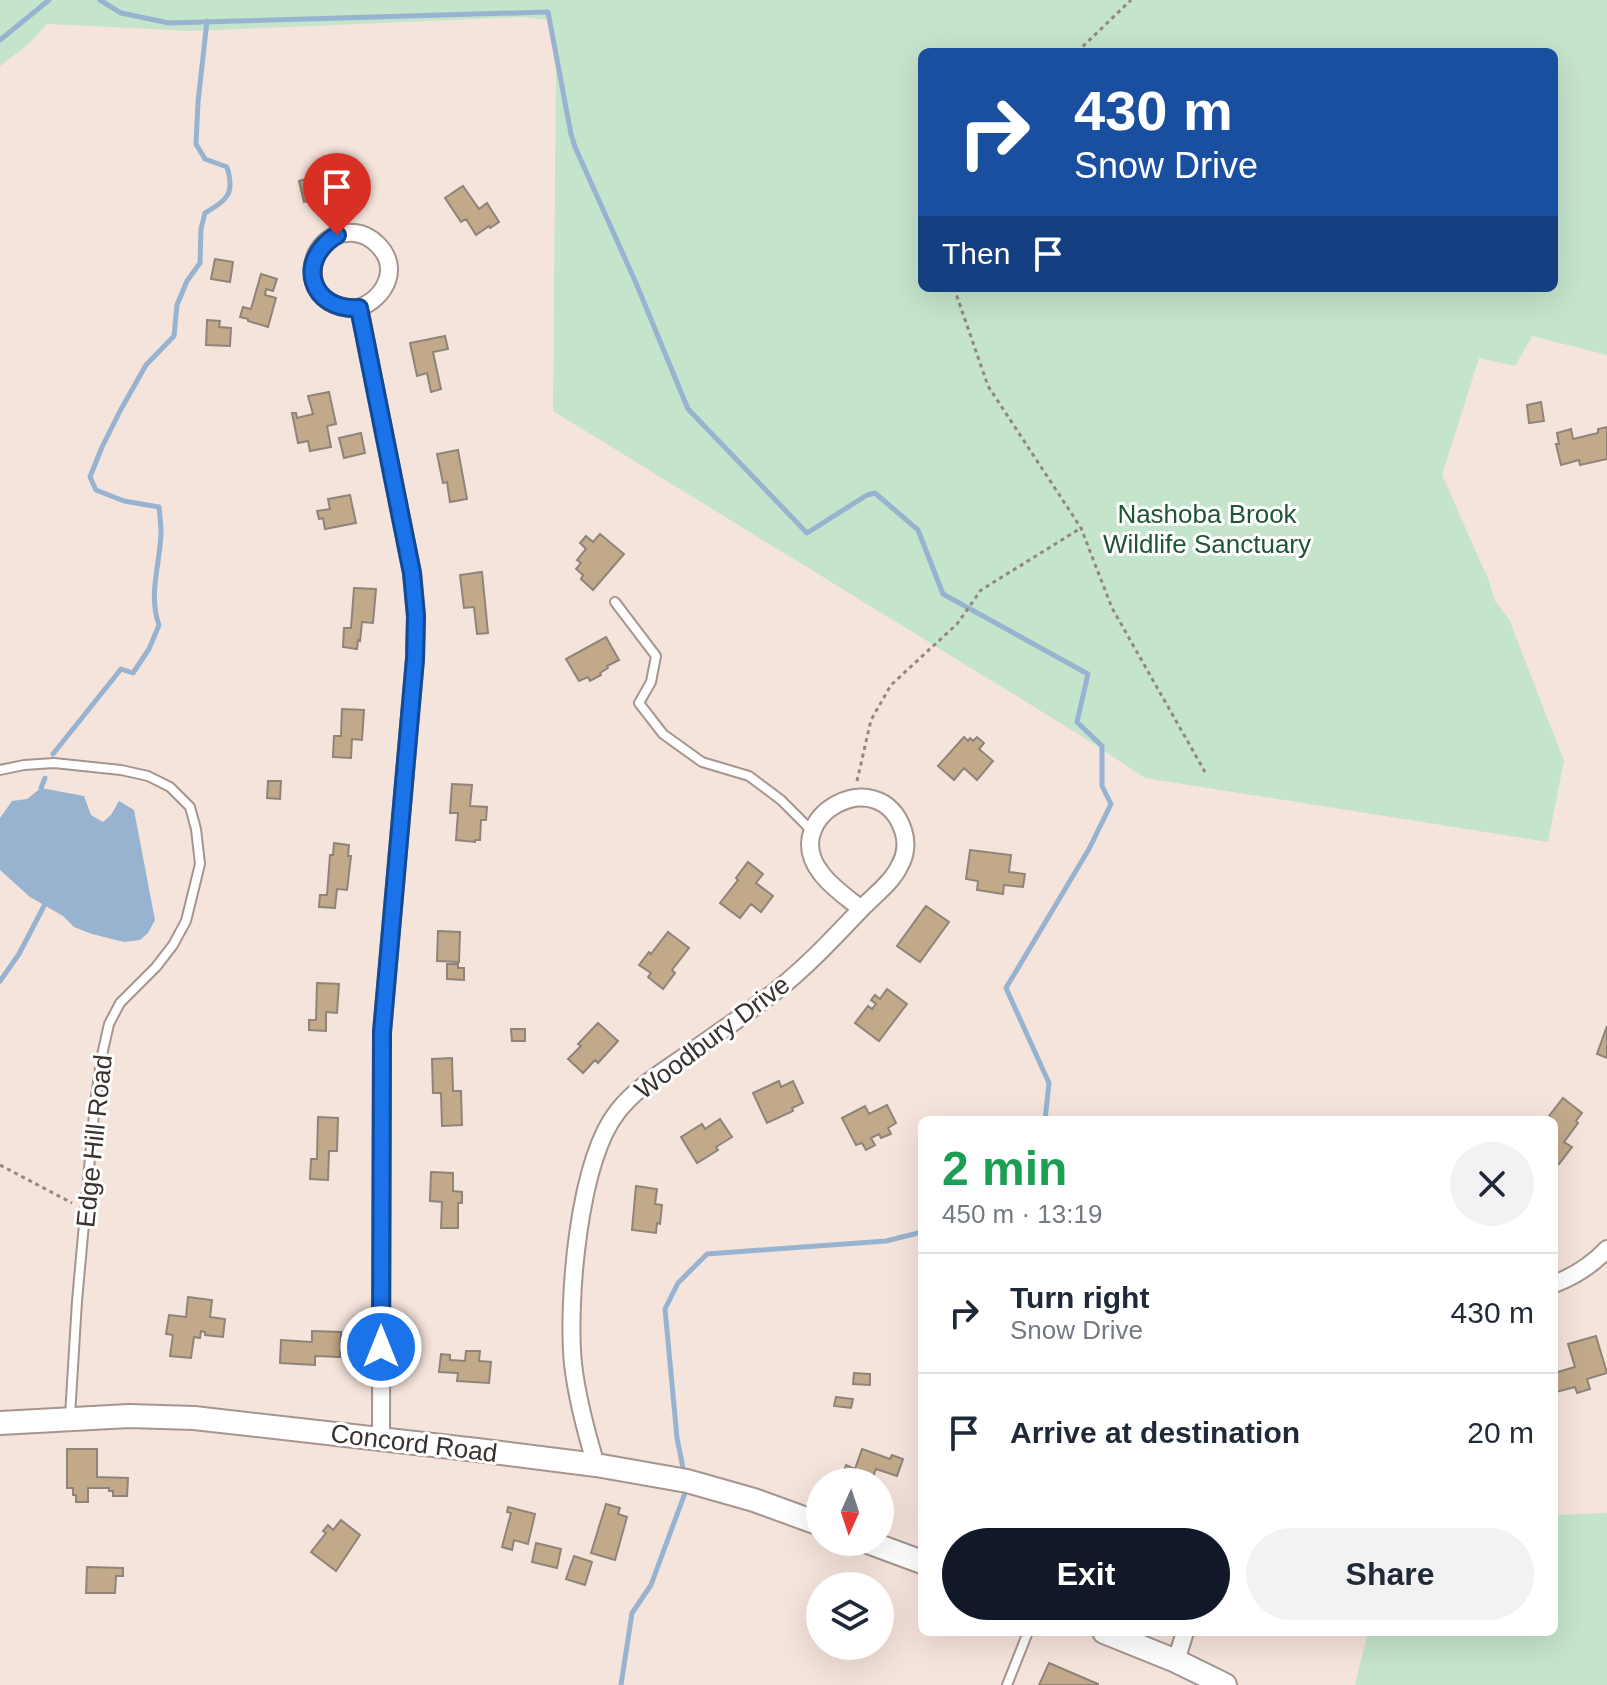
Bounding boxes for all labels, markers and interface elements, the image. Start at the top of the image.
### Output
text: 430 m [1074,79,1233,142]
icon: right [942,80,1046,184]
text: Snow Drive [1074,145,1258,186]
pin [303,153,371,235]
icon: arrive [315,165,359,209]
icon: arrive [1026,232,1070,276]
text: Then [942,237,1010,270]
park label: Nashoba Brook Wildlife Sanctuary [1103,499,1311,559]
street label: Woodbury Drive [629,969,795,1105]
street label: Edge Hill Road [70,1053,118,1229]
text: 2 min [942,1142,1067,1195]
button: close [1450,1142,1534,1226]
text: 450 m · 13:19 [942,1199,1102,1229]
text: Turn right [1010,1281,1149,1314]
icon: right [942,1291,986,1335]
text: 430 m [1451,1296,1534,1329]
position arrow [339,1305,423,1389]
text: Snow Drive [1010,1315,1143,1345]
icon: arrive [942,1411,986,1455]
text: Arrive at destination [1010,1416,1300,1449]
text: 20 m [1467,1416,1534,1449]
street label: Concord Road [329,1418,499,1468]
north arrow [806,1468,894,1556]
map controls [806,1468,894,1660]
button: Exit [942,1528,1230,1620]
button: Share [1246,1528,1534,1620]
button: layers [806,1572,894,1660]

